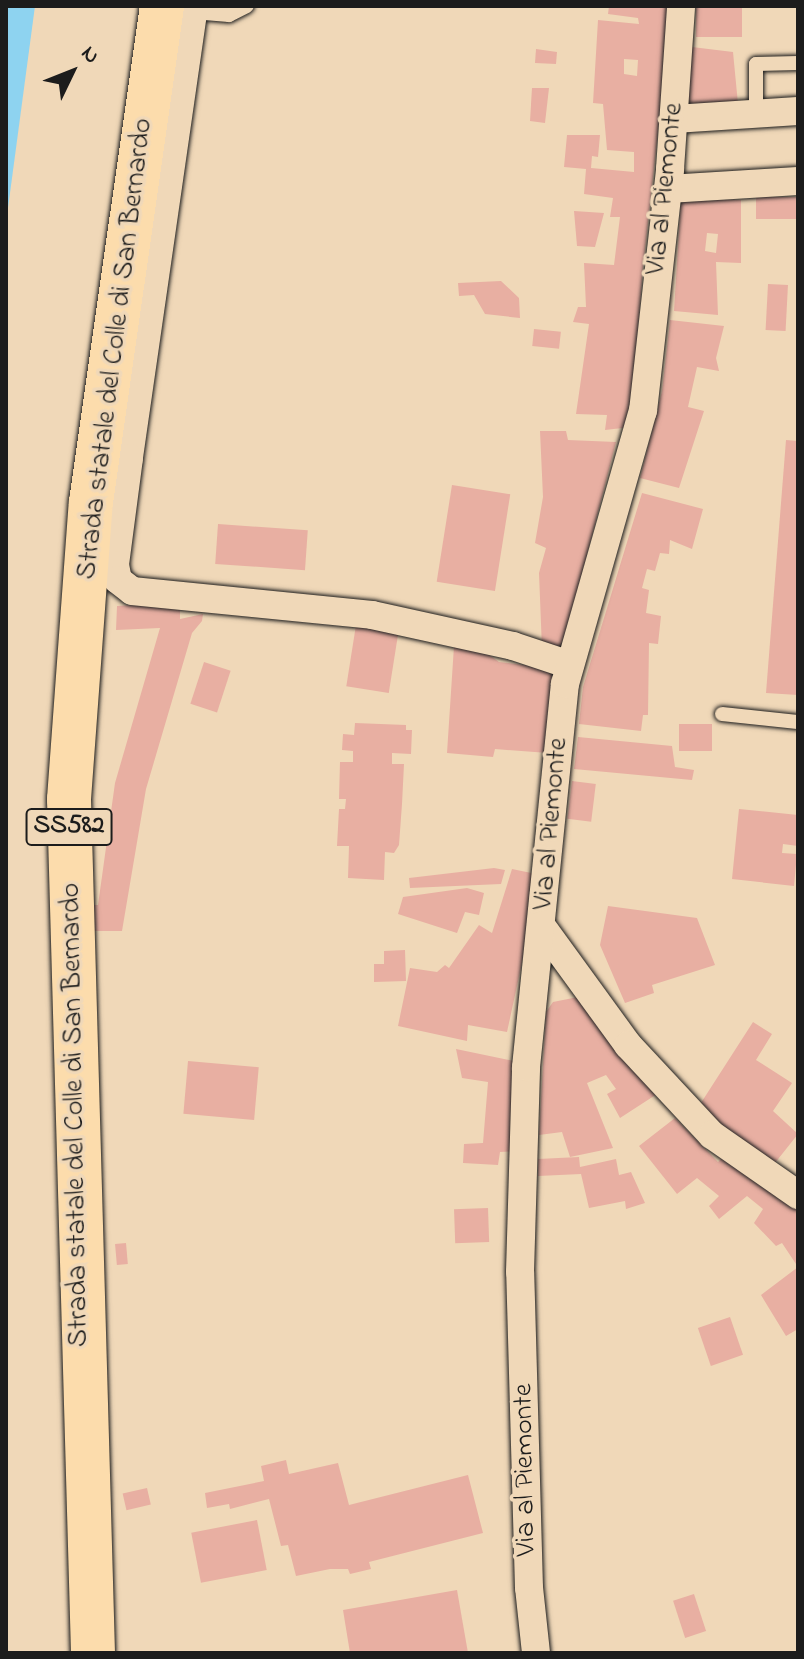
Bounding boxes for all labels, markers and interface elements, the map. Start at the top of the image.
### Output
north arrow [32,32,112,112]
text: N [73,39,106,72]
street label: Via al Piemonte [640,101,692,277]
street label: Strada statale del Colle di San Bernardo [71,117,161,581]
street label: Via al Piemonte [528,737,576,911]
road number: SS582 [25,805,113,849]
street label: Strada statale del Colle di San Bernardo [55,883,97,1347]
street label: Via al Piemonte [508,1383,544,1557]

